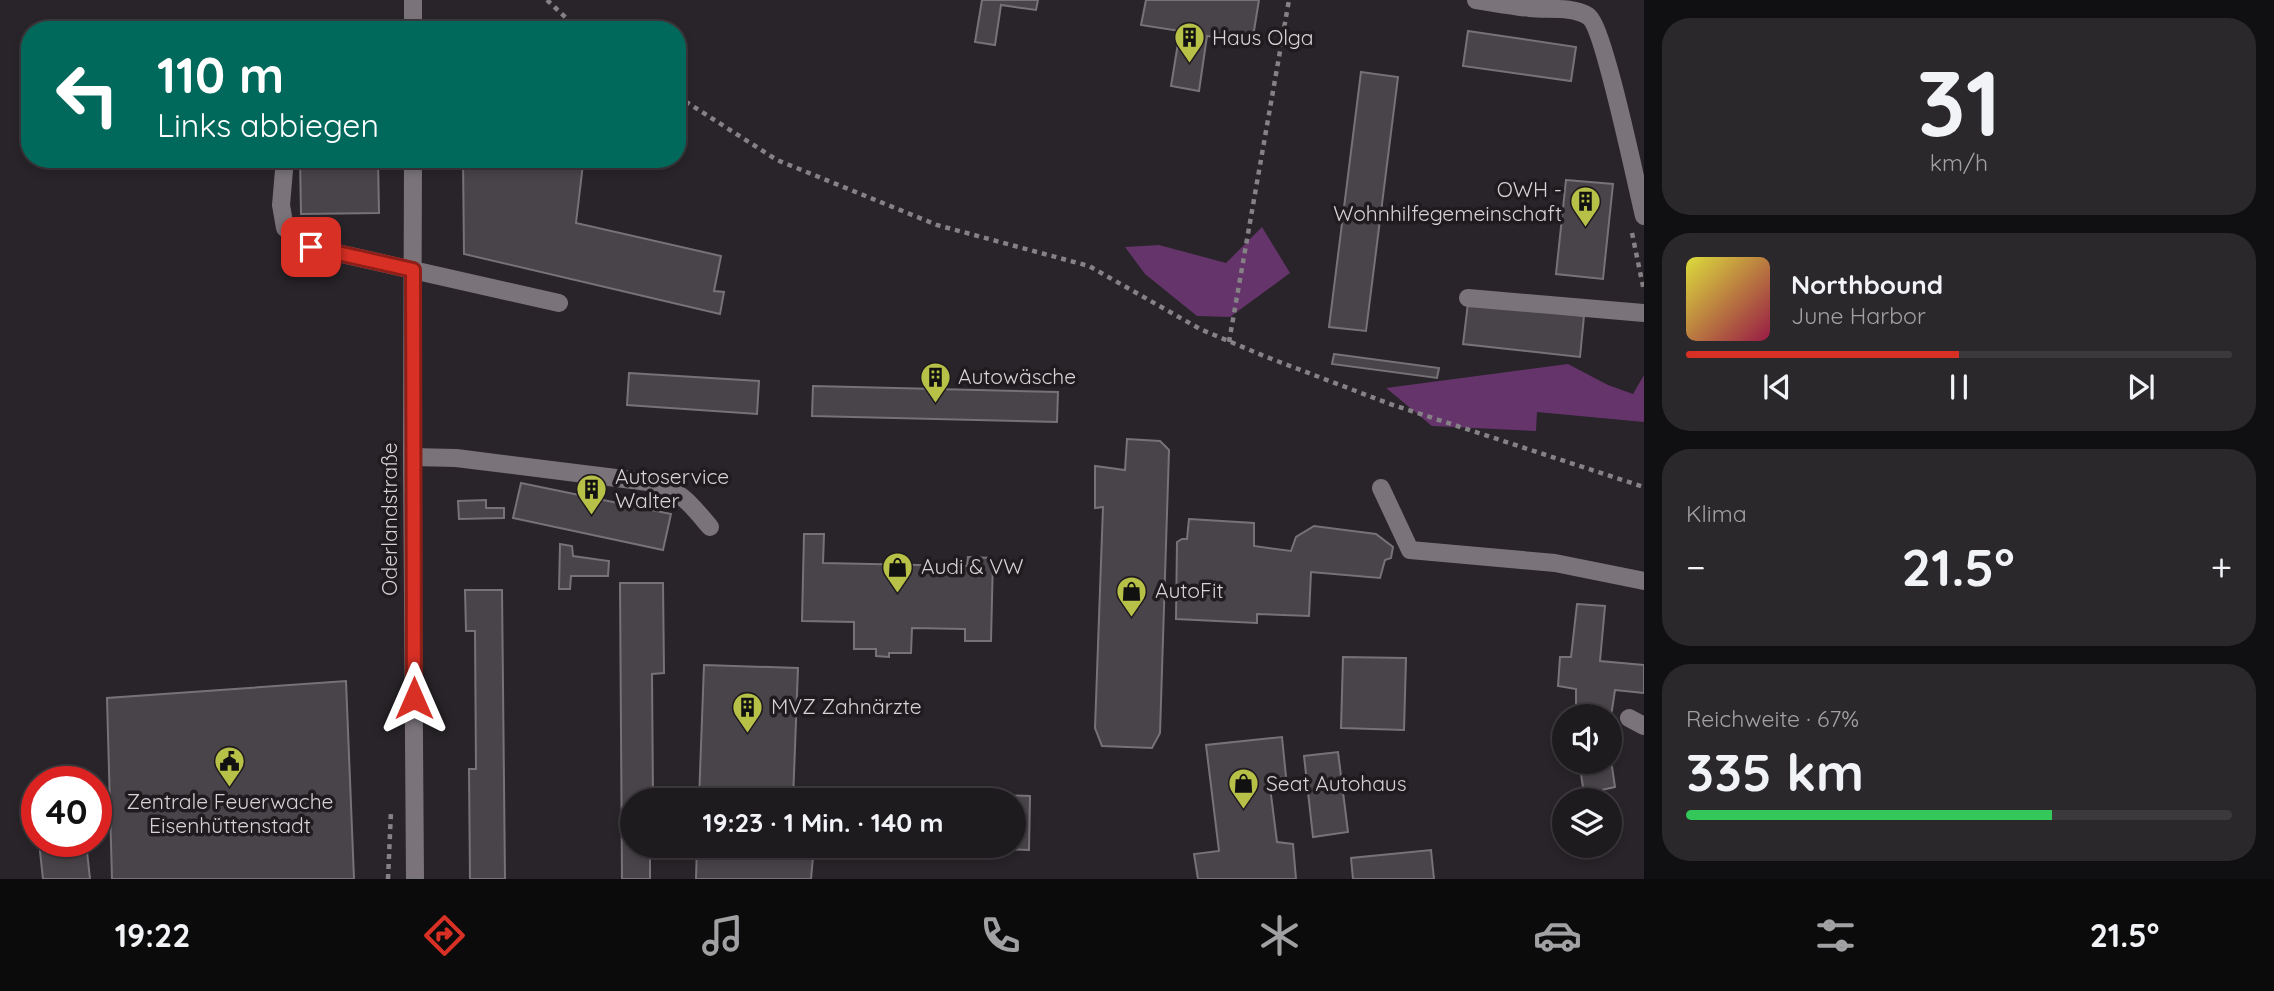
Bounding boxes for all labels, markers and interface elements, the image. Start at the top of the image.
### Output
building icon: Haus Olga [1172,21,1206,65]
place label: Haus Olga [1212,24,1314,50]
text: 110 m [157,44,284,105]
text: 31 [1917,45,2001,159]
icon: left [42,49,133,140]
text: Links abbiegen [157,105,379,145]
text: km/h [1930,148,1988,177]
place label: OWH - Wohnhilfegemeinschaft [1333,176,1562,226]
building icon: OWH - Wohnhilfegemeinschaft [1568,185,1602,229]
pin [281,217,341,277]
icon: arrive [292,228,330,266]
text: Northbound [1791,268,1943,301]
text: June Harbor [1791,301,1926,330]
building icon: Autowäsche [918,360,952,404]
place label: Autowäsche [958,363,1076,389]
icon: previous [1758,368,1796,406]
icon: pause [1940,368,1978,406]
icon: next [2122,368,2160,406]
street label: Oderlandstraße [376,442,402,596]
place label: Autoservice Walter [615,463,729,513]
building icon: Autoservice Walter [575,472,609,516]
text: Klima [1686,499,1747,528]
text: 21.5° [1902,534,2015,599]
text: − [1686,543,1706,591]
text: + [2211,543,2232,591]
shop icon: Audi & VW [881,550,915,594]
place label: Audi & VW [921,553,1024,579]
shop icon: AutoFit [1115,574,1149,618]
place label: AutoFit [1155,577,1224,603]
position arrow [377,661,451,735]
building icon: MVZ Zahnärzte [731,690,765,734]
place label: MVZ Zahnärzte [771,693,922,719]
map controls [1552,704,1622,858]
button: sound [1552,704,1622,774]
text: Reichweite · 67% [1686,704,1859,733]
text: 335 km [1686,739,1864,804]
public building icon: Zentrale Feuerwache Eisenhüttenstadt [213,745,247,789]
speed limit sign: 40 [21,766,112,857]
shop icon: Seat Autohaus [1226,767,1260,811]
place label: Seat Autohaus [1266,770,1407,796]
place label: Zentrale Feuerwache Eisenhüttenstadt [127,788,333,838]
button: layers [1552,788,1622,858]
text: 19:23 · 1 Min. · 140 m [703,806,943,839]
icon: directions [420,911,469,960]
icon: music [698,911,747,960]
icon: phone [976,911,1025,960]
icon: climate [1255,911,1304,960]
icon: car [1533,911,1582,960]
icon: filters [1811,911,1860,960]
text: 19:22 [115,915,190,955]
text: 21.5° [2090,915,2159,955]

